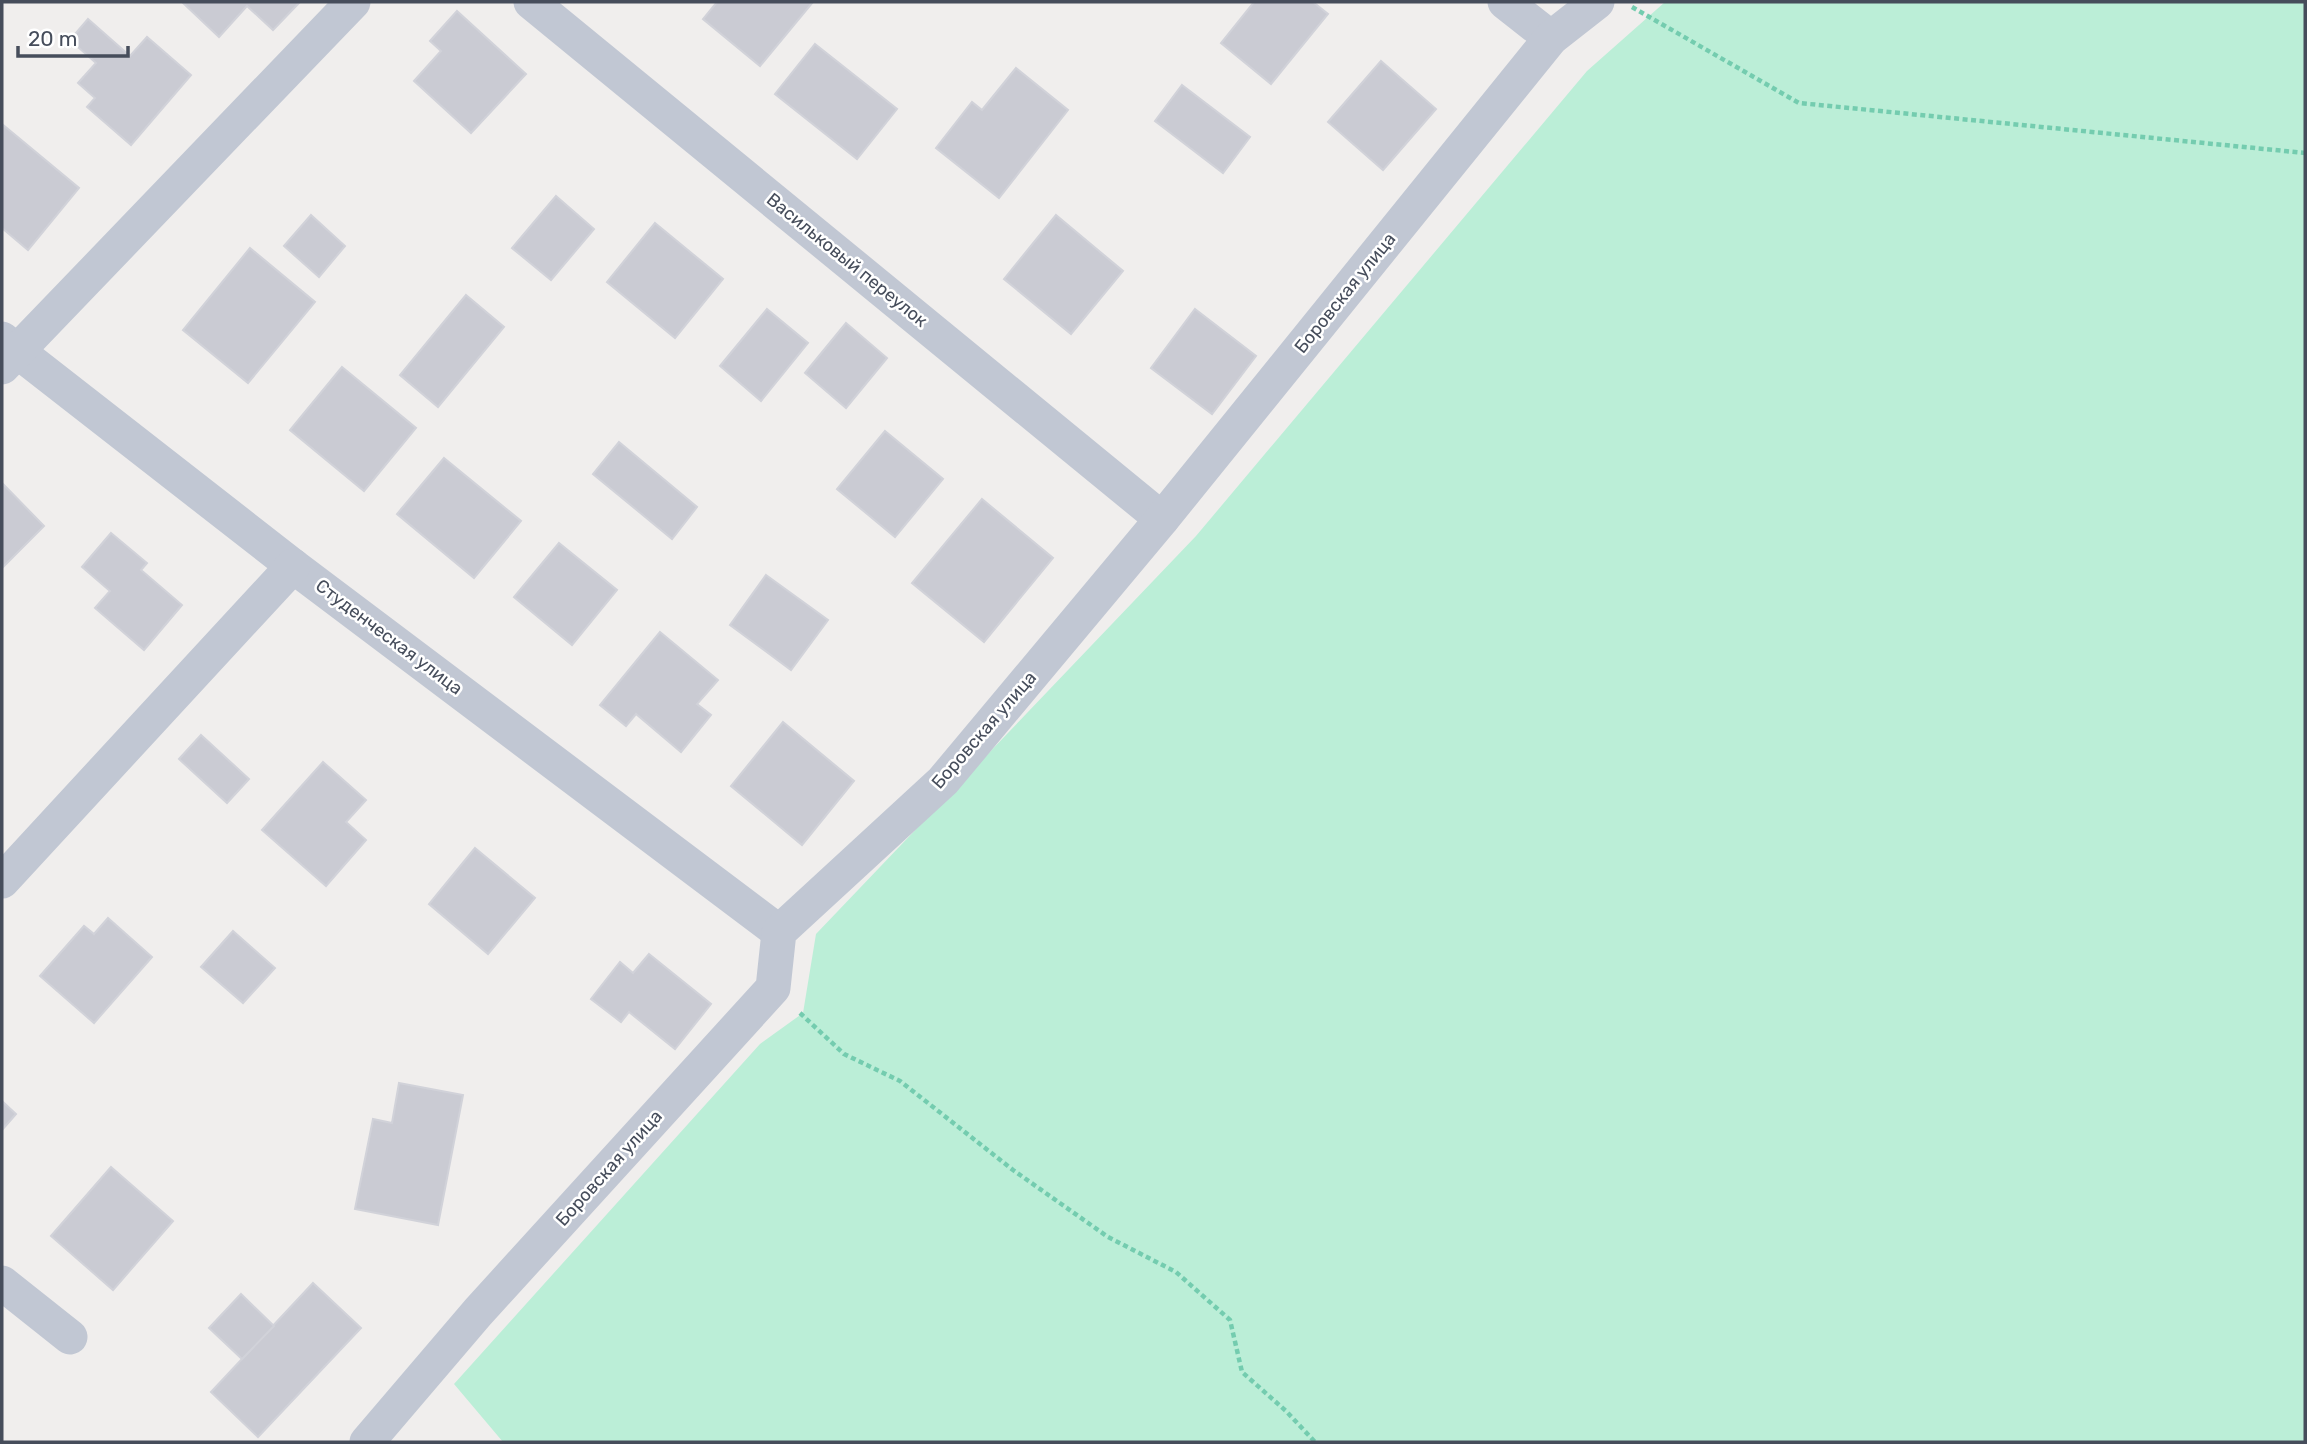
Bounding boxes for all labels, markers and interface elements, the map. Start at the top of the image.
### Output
scale bar [18,14,128,58]
text: 20 m [28,26,77,51]
street label: Васильковый переулок [762,188,932,332]
street label: Боровская улица [1290,228,1400,358]
street label: Студенческая улица [311,575,467,699]
street label: Боровская улица [927,667,1041,793]
street label: Боровская улица [551,1105,667,1231]

